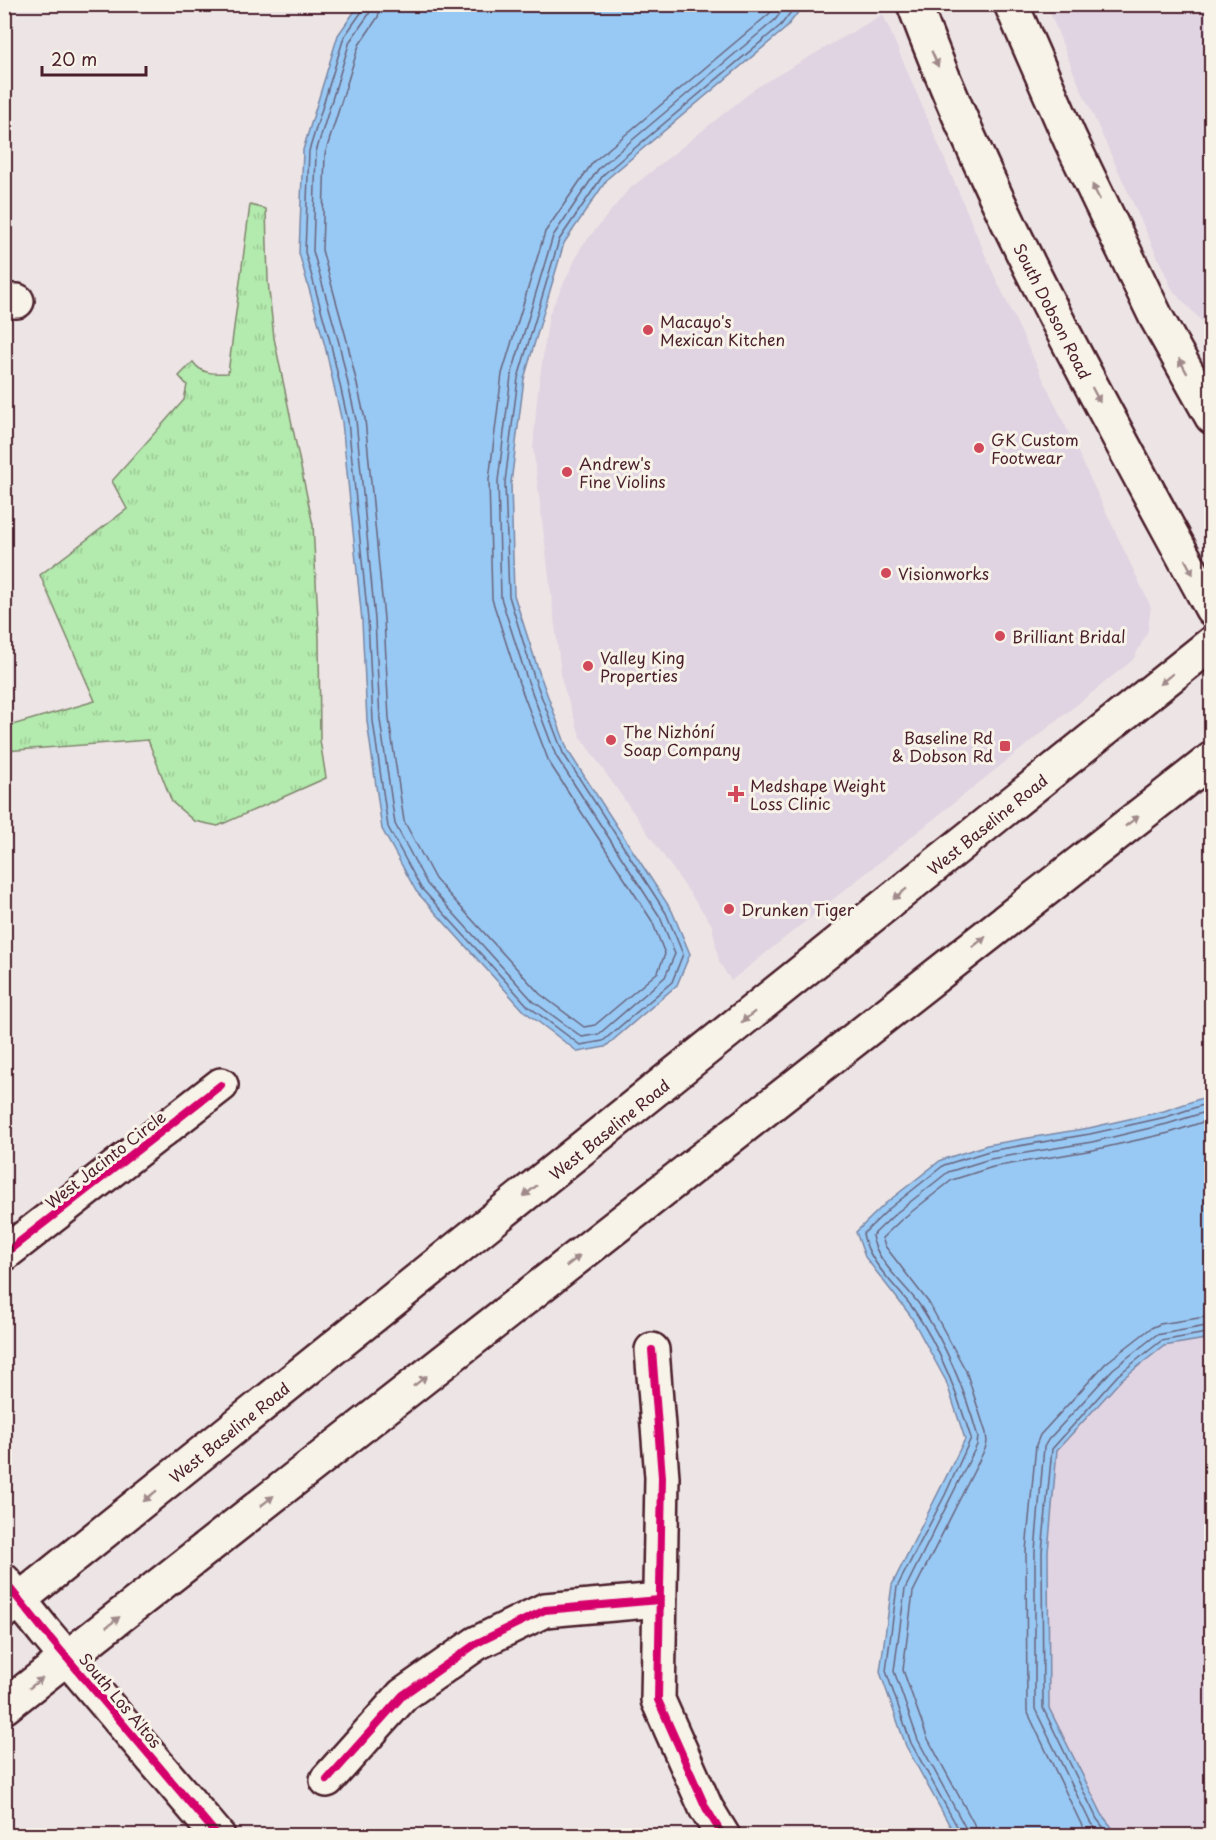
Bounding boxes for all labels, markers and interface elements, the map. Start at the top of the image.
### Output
scale bar [42,39,146,77]
text: 20 m [51,45,97,72]
one-way arrow [930,50,940,68]
one-way arrow [1091,183,1100,200]
street label: South Dobson Road [1008,239,1098,383]
place label: Macayo's Mexican Kitchen [660,309,785,351]
marker: Macayo's Mexican Kitchen [641,323,655,337]
one-way arrow [1178,357,1188,374]
one-way arrow [1091,387,1101,404]
place label: GK Custom Footwear [991,427,1079,469]
marker: GK Custom Footwear [972,441,986,455]
place label: Andrew's Fine Violins [579,451,666,493]
marker: Andrew's Fine Violins [560,465,574,479]
one-way arrow [1184,559,1194,576]
place label: Visionworks [898,561,989,585]
marker: Visionworks [879,566,893,580]
place label: Brilliant Bridal [1012,624,1126,648]
marker: Brilliant Bridal [993,629,1007,643]
place label: Valley King Properties [600,645,685,687]
marker: Valley King Properties [581,659,595,673]
one-way arrow [1158,673,1174,686]
place label: The Nizhóní Soap Company [623,719,741,761]
place label: Baseline Rd & Dobson Rd [892,725,993,767]
marker: The Nizhóní Soap Company [604,733,618,747]
marker: Baseline Rd & Dobson Rd [998,739,1012,753]
street label: West Baseline Road [922,768,1052,880]
place label: Medshape Weight Loss Clinic [750,773,886,815]
marker: Medshape Weight Loss Clinic [727,785,745,803]
one-way arrow [1125,816,1140,828]
one-way arrow [892,888,908,901]
place label: Drunken Tiger [741,897,855,921]
marker: Drunken Tiger [722,902,736,916]
one-way arrow [971,935,987,948]
one-way arrow [740,1010,756,1023]
street label: West Baseline Road [544,1073,674,1185]
street label: West Jacinto Circle [40,1104,170,1214]
one-way arrow [523,1185,538,1197]
one-way arrow [566,1255,581,1267]
one-way arrow [412,1375,428,1387]
street label: West Baseline Road [164,1376,294,1488]
one-way arrow [142,1490,158,1503]
one-way arrow [259,1496,274,1508]
one-way arrow [106,1616,121,1628]
street label: South Los Altos [74,1647,168,1753]
one-way arrow [28,1676,44,1689]

